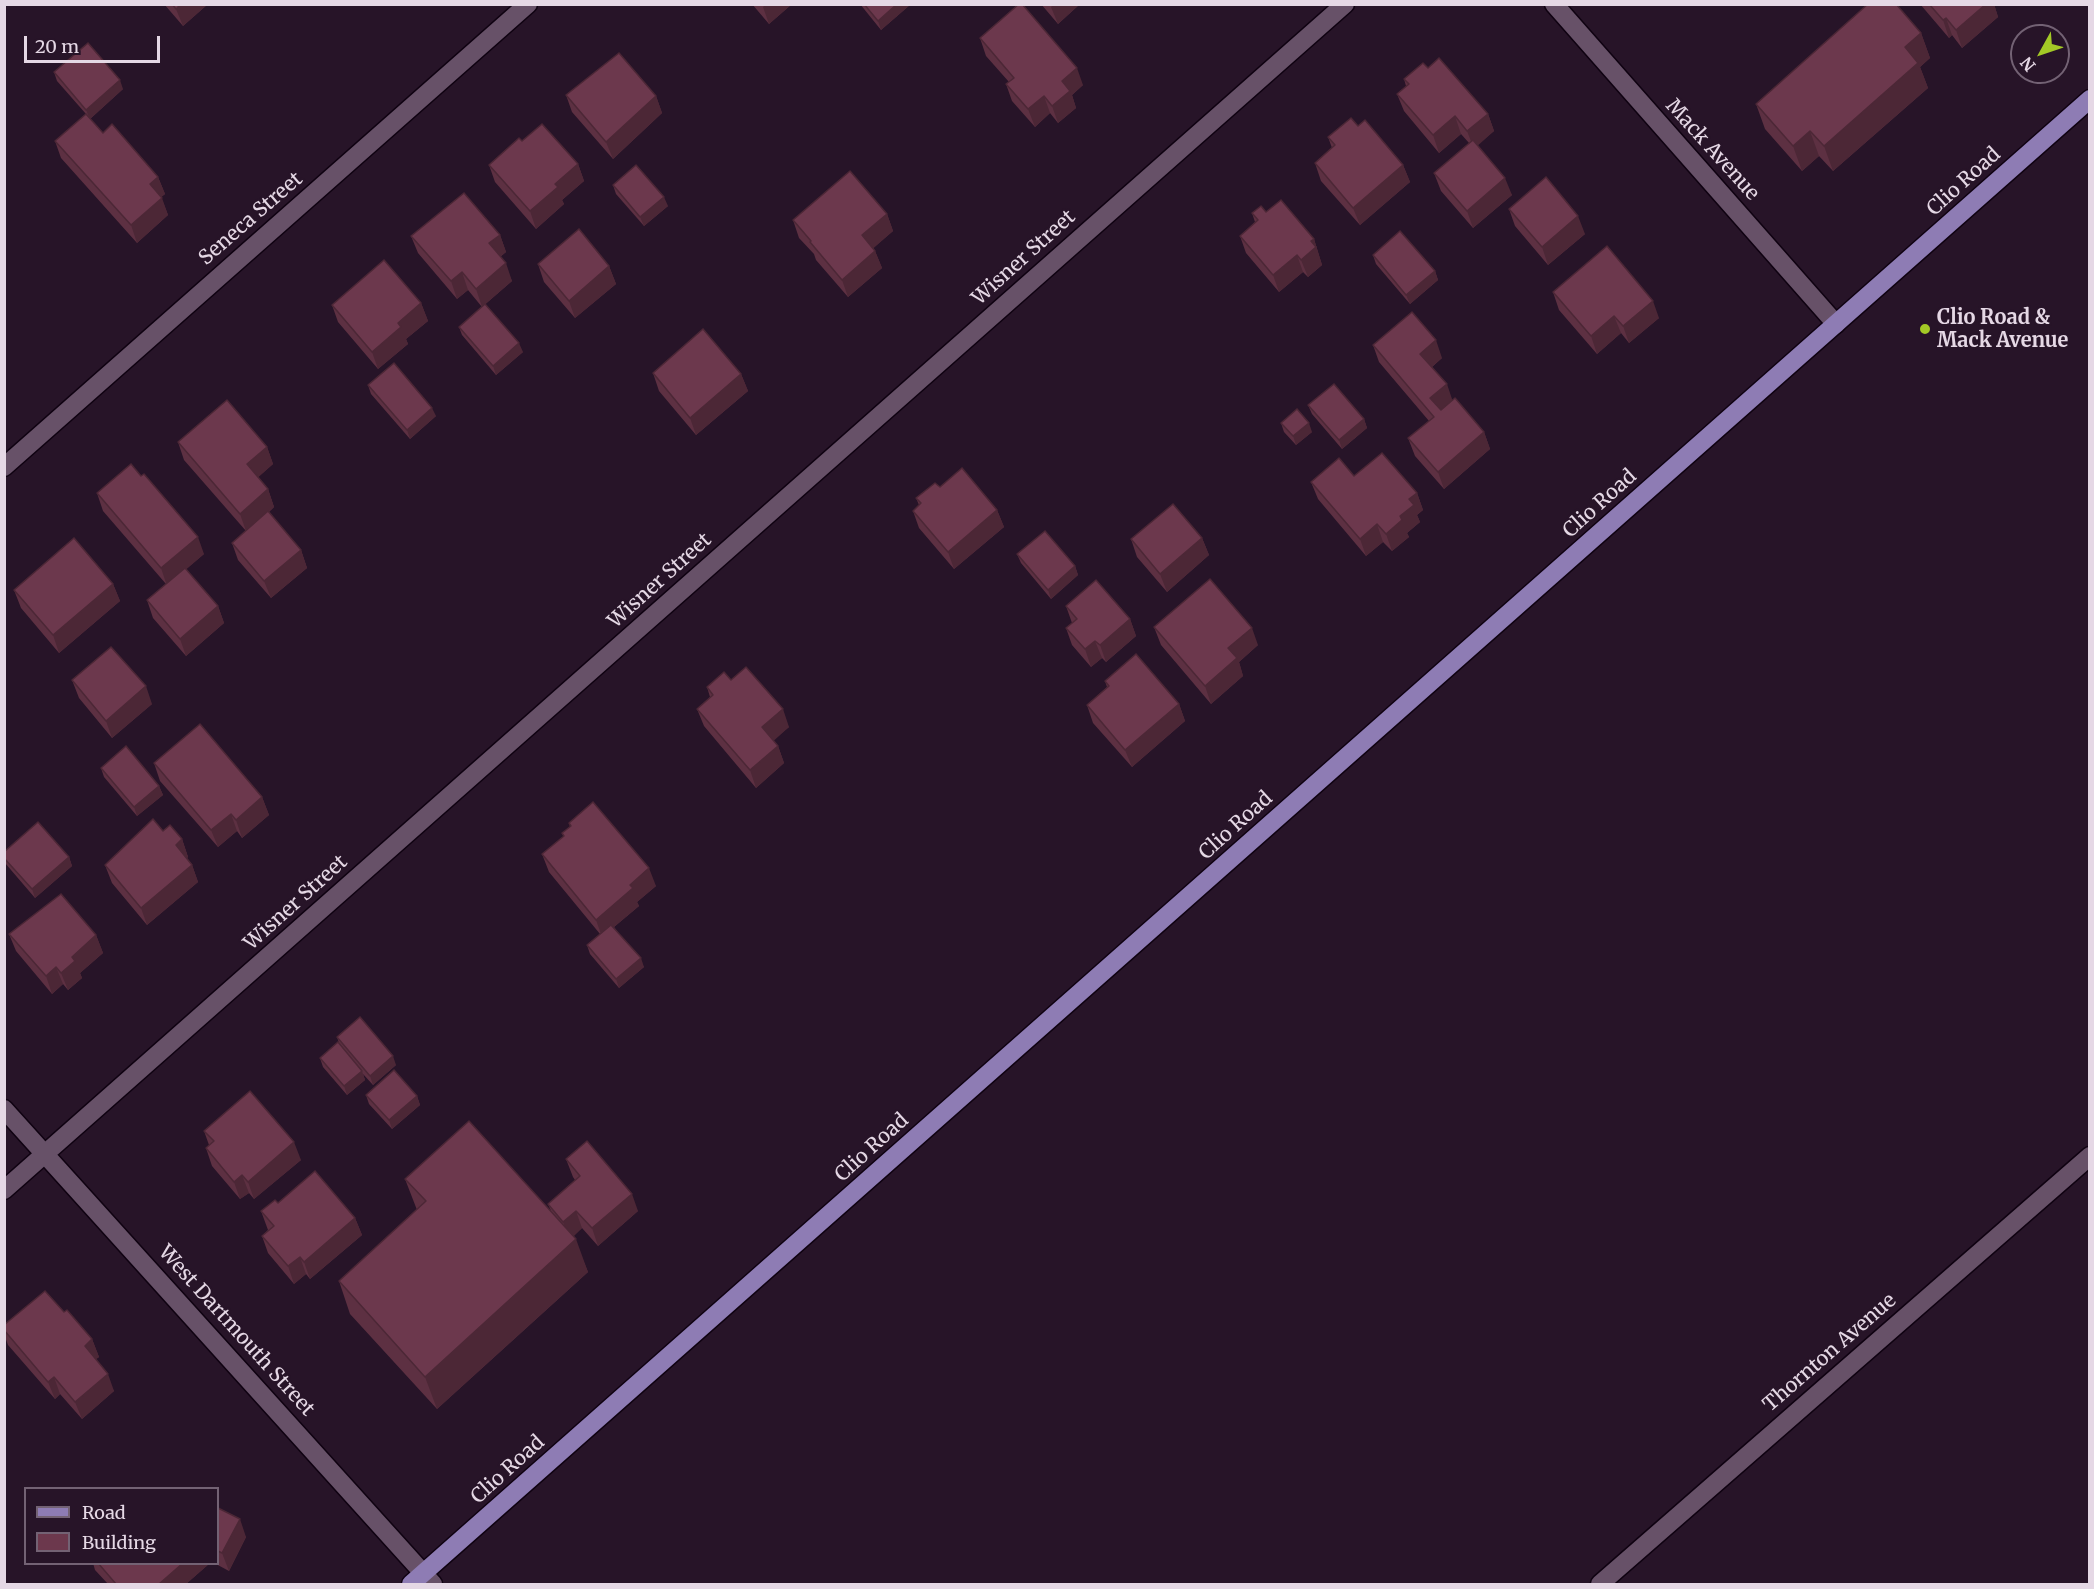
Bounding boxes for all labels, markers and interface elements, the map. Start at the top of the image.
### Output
scale bar [27,24,164,62]
north arrow [2010,24,2070,84]
text: 20 m [35,35,79,58]
text: N [2016,53,2039,76]
street label: Mack Avenue [1660,94,1764,206]
street label: Clio Road [1922,143,2006,221]
street label: Seneca Street [194,168,308,270]
street label: Wisner Street [967,205,1081,311]
place label: Clio Road & Mack Avenue [1937,306,2068,353]
marker: Clio Road & Mack Avenue [1918,322,1932,336]
street label: Clio Road [1558,465,1642,543]
street label: Wisner Street [603,528,717,634]
street label: Clio Road [1194,787,1278,865]
street label: Wisner Street [239,850,353,956]
street label: Clio Road [830,1109,914,1187]
street label: West Dartmouth Street [153,1241,319,1421]
street label: Thornton Avenue [1759,1289,1901,1417]
street label: Clio Road [466,1431,550,1509]
legend [24,1487,219,1565]
text: Road [82,1501,126,1524]
text: Building [82,1531,156,1554]

